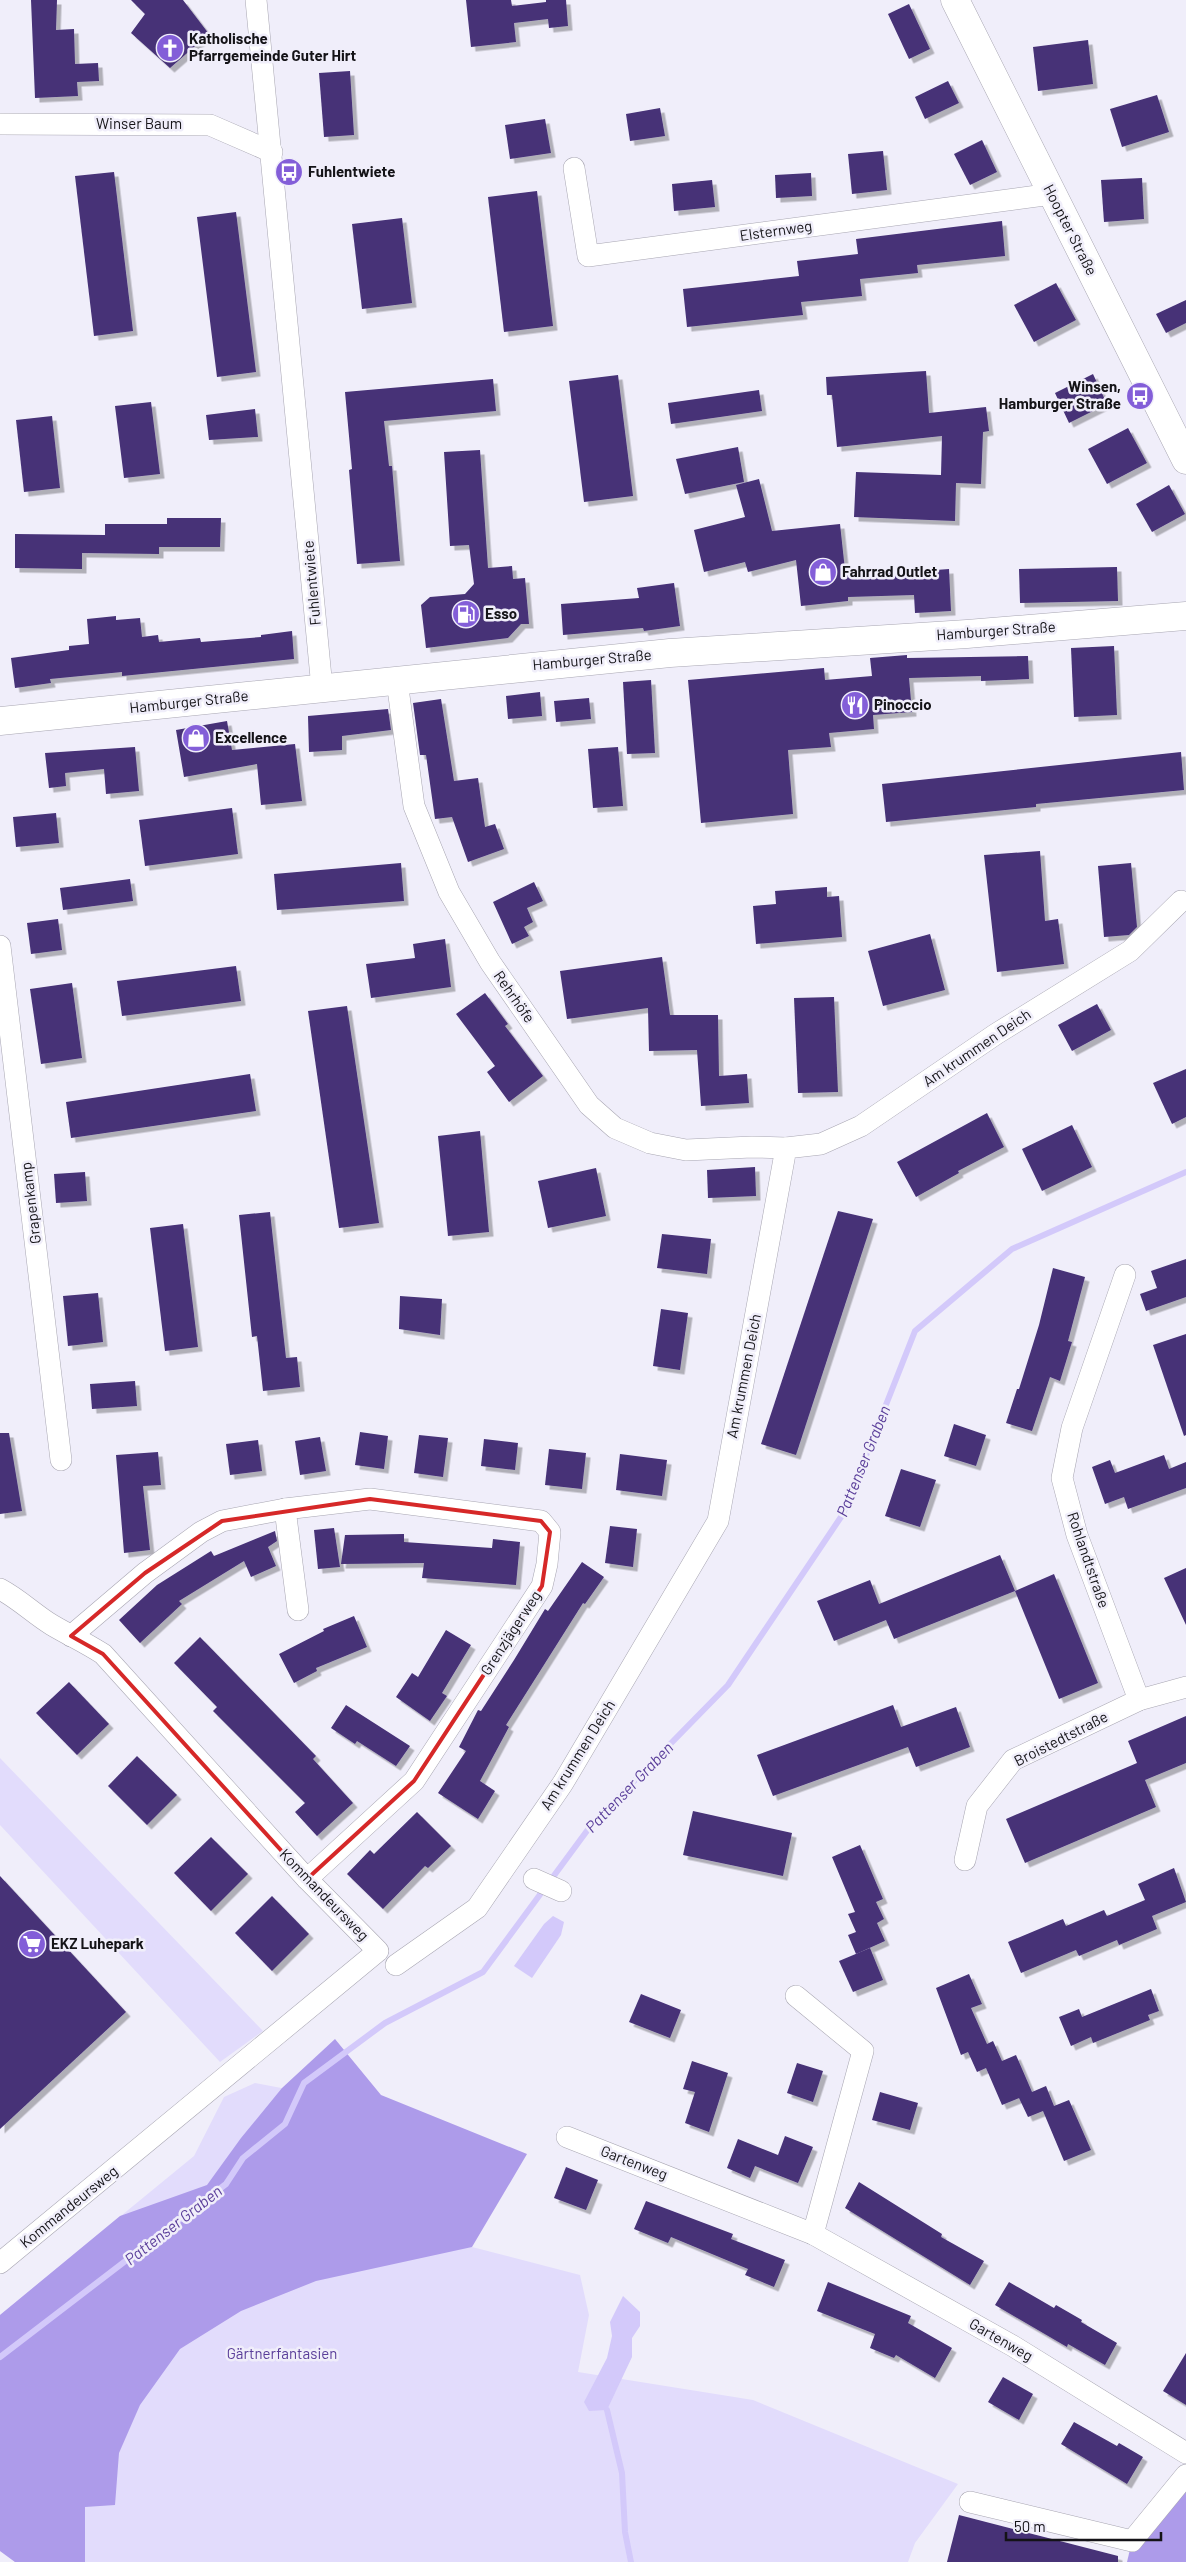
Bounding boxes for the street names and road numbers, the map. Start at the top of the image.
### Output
street label: Winser Baum [96,114,182,132]
street label: Hoopter Straße [1040,181,1102,278]
street label: Elsternweg [738,216,813,244]
street label: Fuhlentwiete [298,540,324,626]
street label: Hamburger Straße [936,617,1056,643]
street label: Hamburger Straße [532,645,652,673]
street label: Hamburger Straße [129,686,249,716]
street label: Rehrhöfe [490,967,539,1026]
street label: Am krummen Deich [919,1004,1034,1090]
street label: Grapenkamp [16,1161,44,1245]
street label: Am krummen Deich [722,1312,764,1440]
street label: Rohlandtstraße [1064,1509,1114,1610]
street label: Grenzjägerweg [476,1587,544,1678]
street label: Am krummen Deich [536,1696,618,1813]
street label: Broistedtstraße [1011,1707,1111,1770]
street label: Kommandeursweg [276,1845,373,1944]
street label: Gartenweg [598,2141,670,2183]
street label: Kommandeursweg [16,2161,121,2251]
street label: Gartenweg [967,2314,1036,2364]

